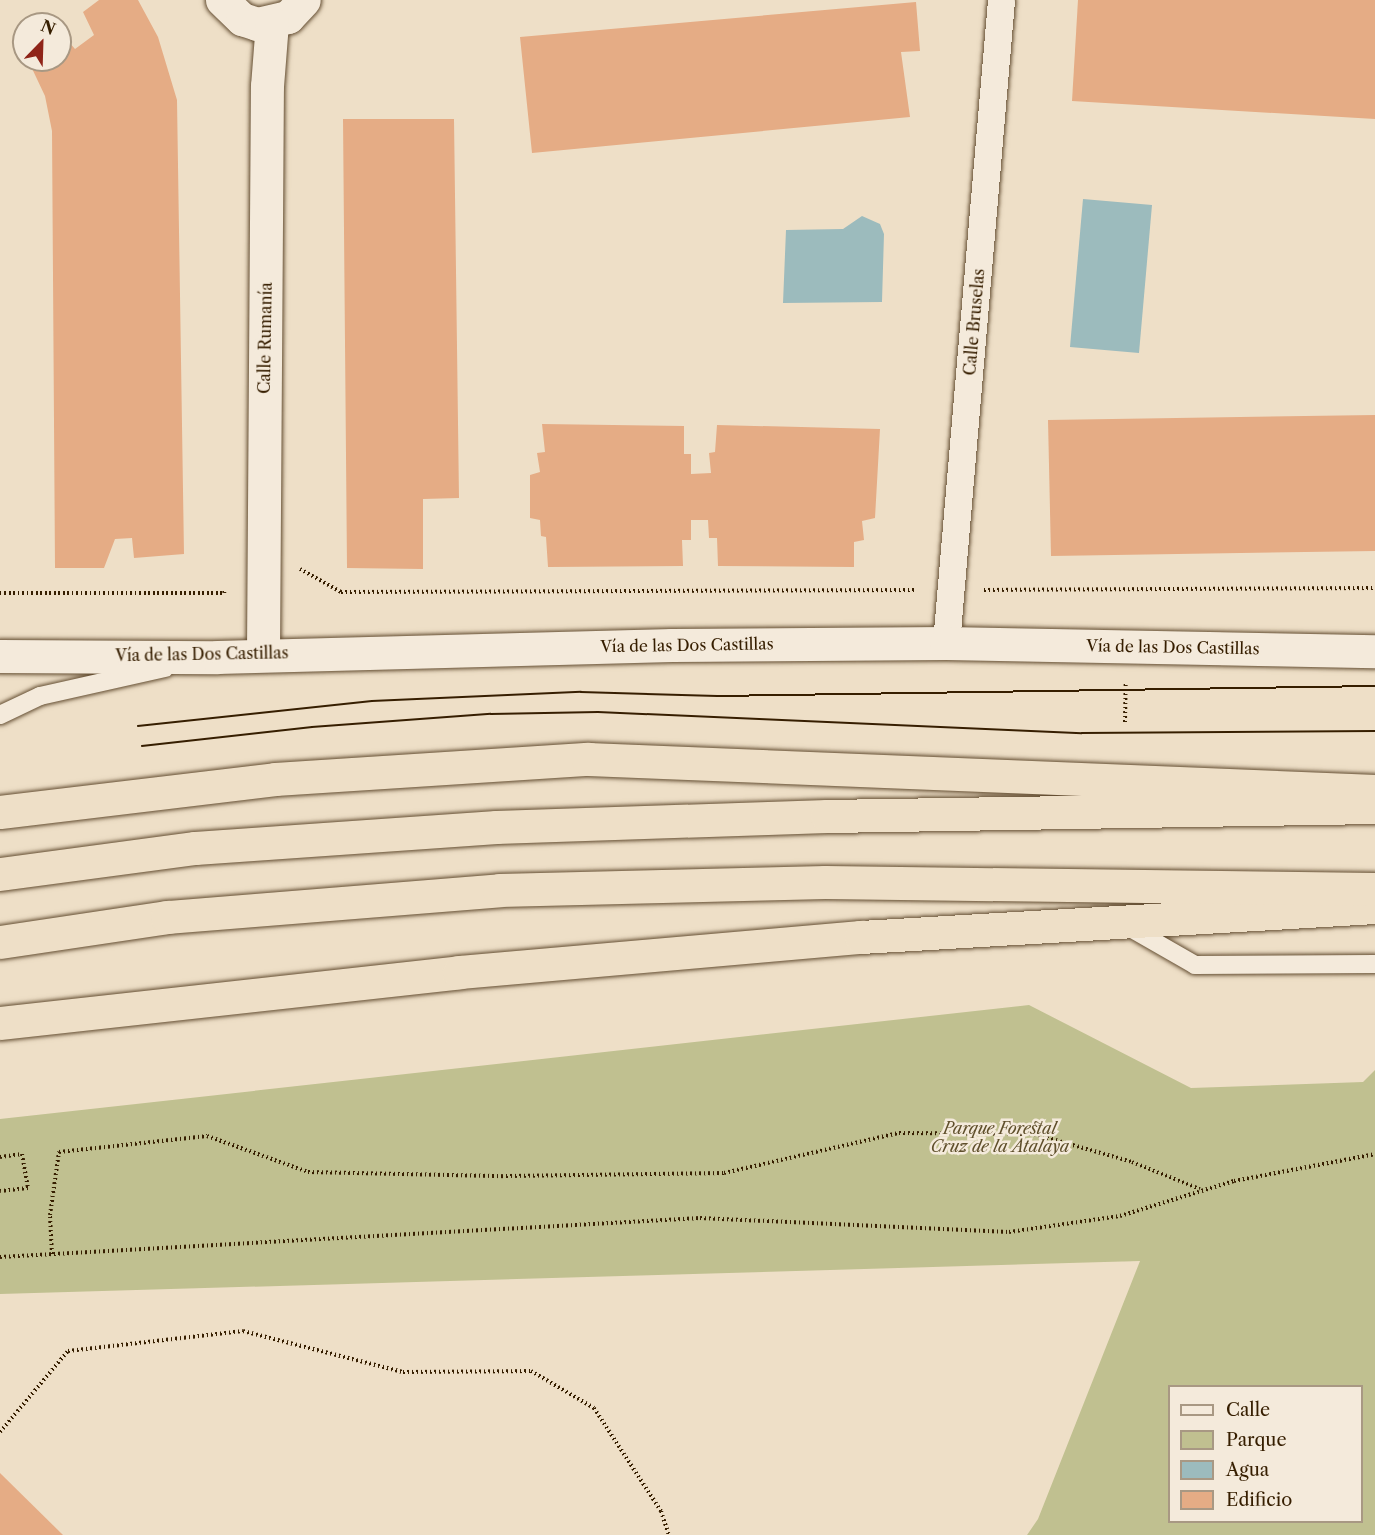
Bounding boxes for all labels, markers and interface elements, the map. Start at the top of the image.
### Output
north arrow [12,12,72,72]
text: N [38,15,59,39]
street label: Calle Bruselas [960,268,988,376]
street label: Calle Rumanía [254,282,276,394]
street label: Vía de las Dos Castillas [600,634,774,656]
street label: Vía de las Dos Castillas [1086,636,1260,658]
street label: Vía de las Dos Castillas [115,643,289,665]
park label: Parque Forestal Cruz de la Atalaya [931,1118,1069,1156]
legend [1168,1385,1363,1523]
text: Calle [1226,1399,1270,1421]
text: Parque [1226,1429,1287,1451]
text: Agua [1226,1459,1269,1481]
text: Edificio [1226,1489,1292,1511]

